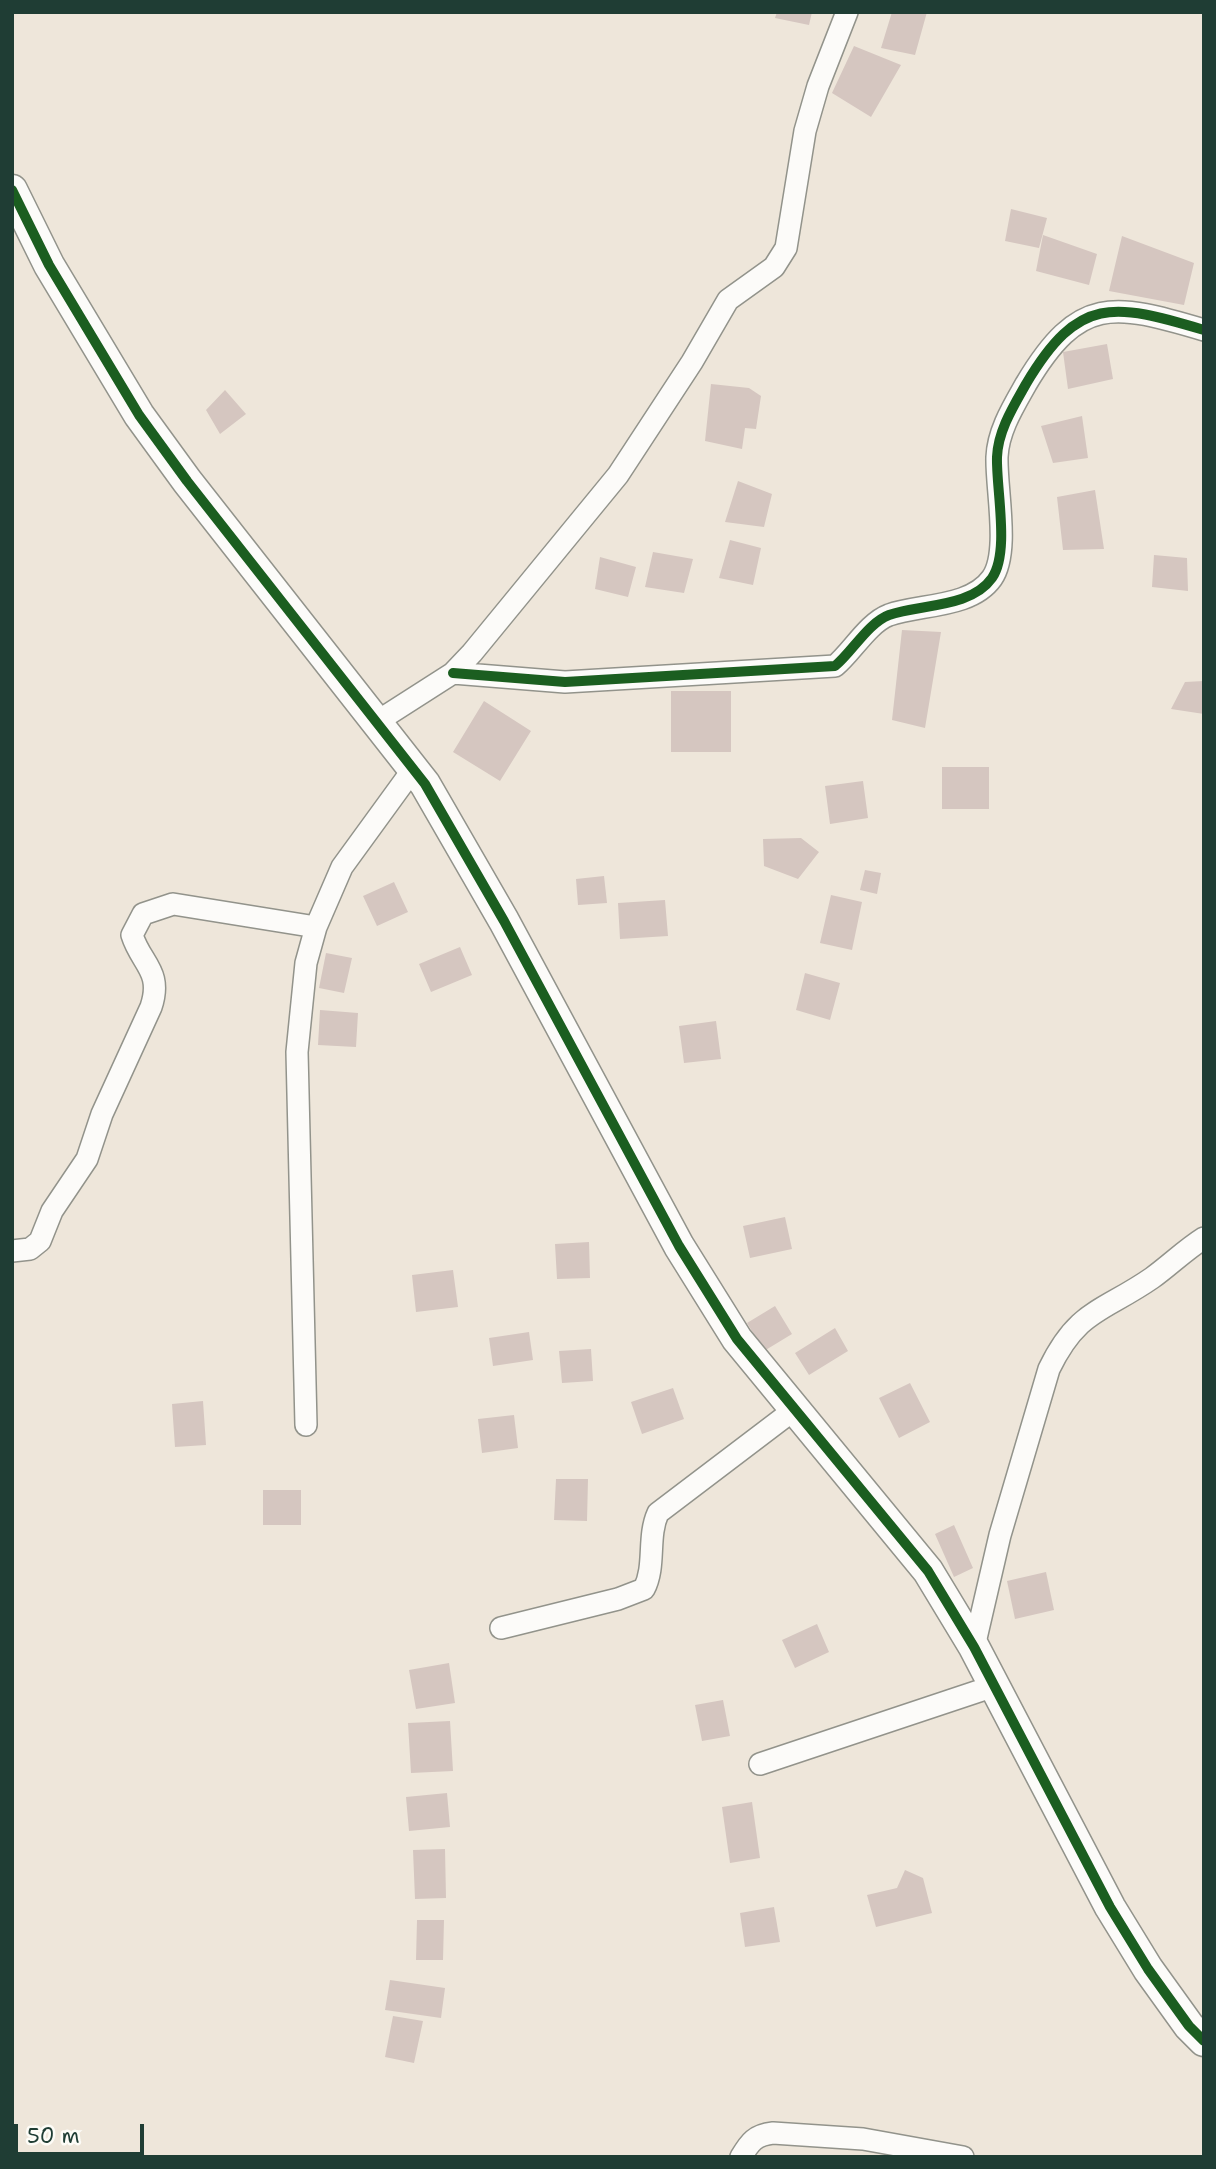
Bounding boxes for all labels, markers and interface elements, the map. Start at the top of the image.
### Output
scale bar [18,2110,147,2154]
text: 50 m [27,2122,80,2150]

